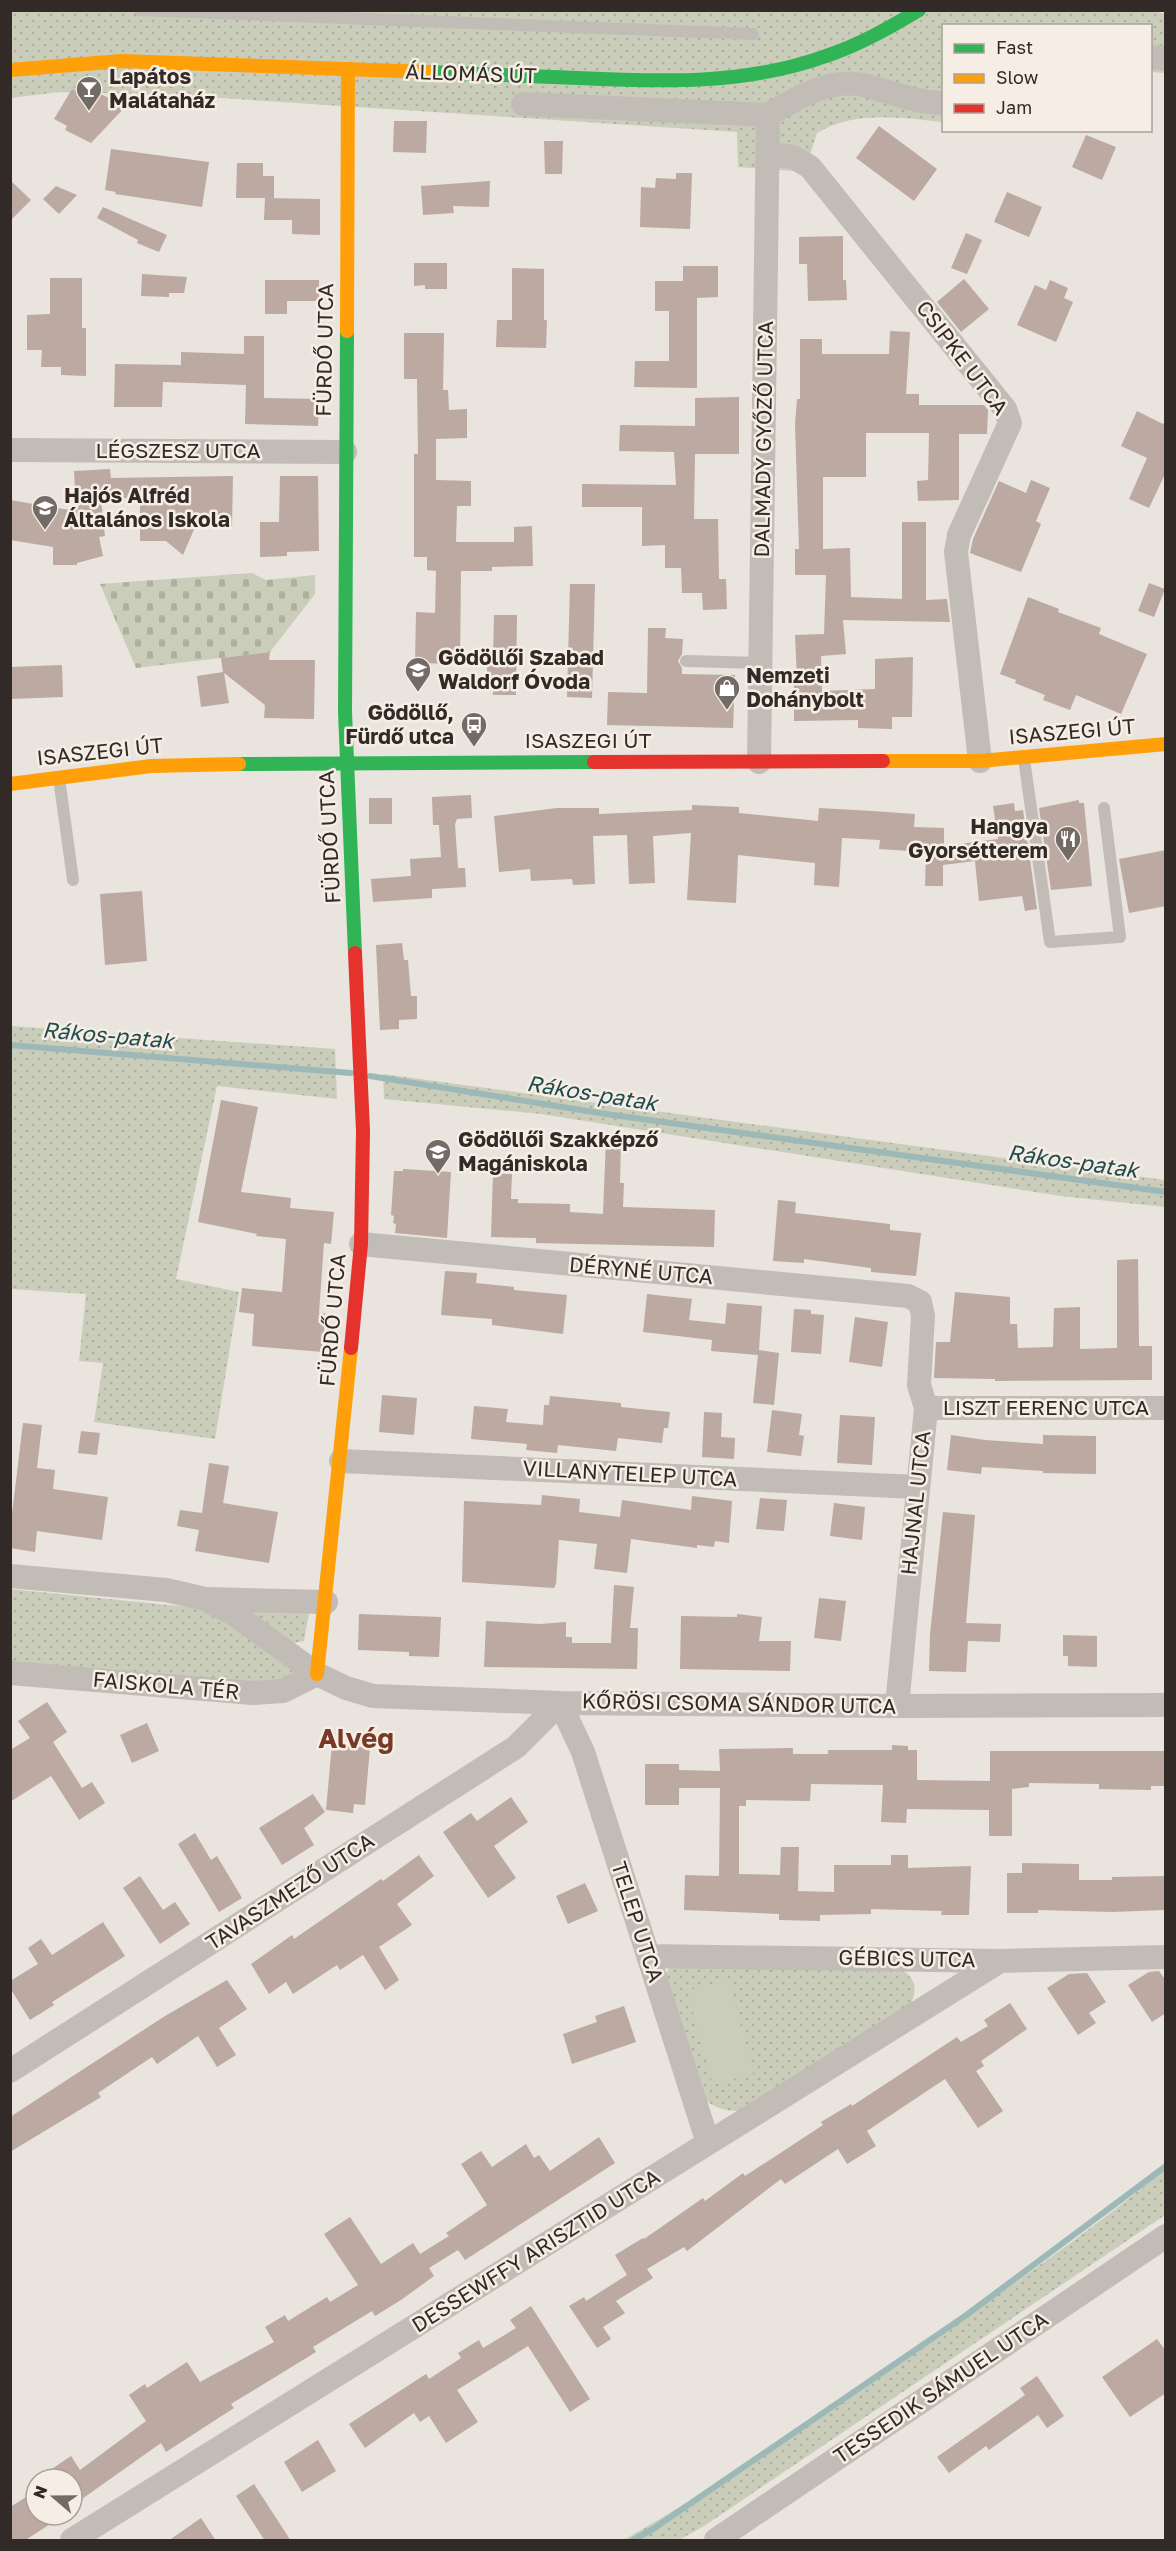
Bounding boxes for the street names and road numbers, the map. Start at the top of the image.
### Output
street label: ÁLLOMÁS ÚT [405,58,537,88]
street label: FÜRDŐ UTCA [310,283,338,417]
street label: CSIPKE UTCA [911,295,1014,420]
street label: DALMADY GYŐZŐ UTCA [748,320,778,557]
street label: LÉGSZESZ UTCA [95,437,261,463]
street label: ISASZEGI ÚT [1007,713,1136,749]
street label: ISASZEGI ÚT [524,727,652,753]
street label: ISASZEGI ÚT [35,731,165,771]
street label: FÜRDŐ UTCA [313,770,345,904]
street label: DÉRYNÉ UTCA [568,1251,714,1289]
street label: FÜRDŐ UTCA [313,1252,351,1388]
street label: LISZT FERENC UTCA [943,1394,1149,1420]
street label: HAJNAL UTCA [894,1429,936,1576]
street label: VILLANYTELEP UTCA [522,1454,738,1492]
street label: FAISKOLA TÉR [92,1666,240,1704]
street label: KŐRÖSI CSOMA SÁNDOR UTCA [582,1687,896,1719]
street label: TAVASZMEZŐ UTCA [200,1827,378,1955]
street label: TELEP UTCA [606,1858,670,1985]
street label: GÉBICS UTCA [838,1944,976,1972]
street label: DESSEWFFY ARISZTID UTCA [407,2163,664,2337]
street label: TESSEDIK SÁMUEL UTCA [828,2306,1053,2469]

